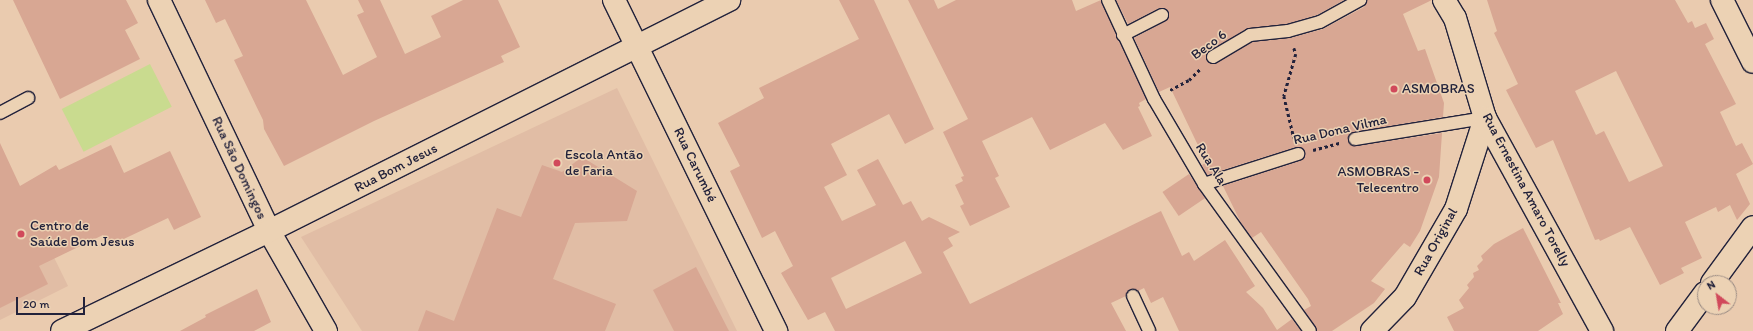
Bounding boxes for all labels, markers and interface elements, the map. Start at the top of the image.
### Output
street label: Beco 6 [1188,26,1230,64]
place label: ASMOBRAS [1402,81,1475,97]
marker: ASMOBRAS [1389,84,1399,94]
street label: Rua Dona Vilma [1292,111,1388,149]
street label: Rua Ernestina Amaro Torelly [1479,111,1573,269]
street label: Rua São Domingos [208,114,270,222]
street label: Rua Carumbé [670,125,720,205]
street label: Rua Bom Jesus [352,140,440,196]
street label: Rua Ala [1192,140,1230,188]
place label: Escola Antão de Faria [565,147,643,180]
marker: Escola Antão de Faria [552,158,562,168]
place label: ASMOBRAS - Telecentro [1338,164,1419,196]
marker: ASMOBRAS - Telecentro [1422,175,1432,185]
street label: Rua Original [1410,205,1462,279]
place label: Centro de Saúde Bom Jesus [30,218,135,250]
marker: Centro de Saúde Bom Jesus [15,228,27,240]
north arrow [1697,275,1737,315]
text: N [1705,278,1718,293]
scale bar [18,289,87,315]
text: 20 m [23,297,50,311]

